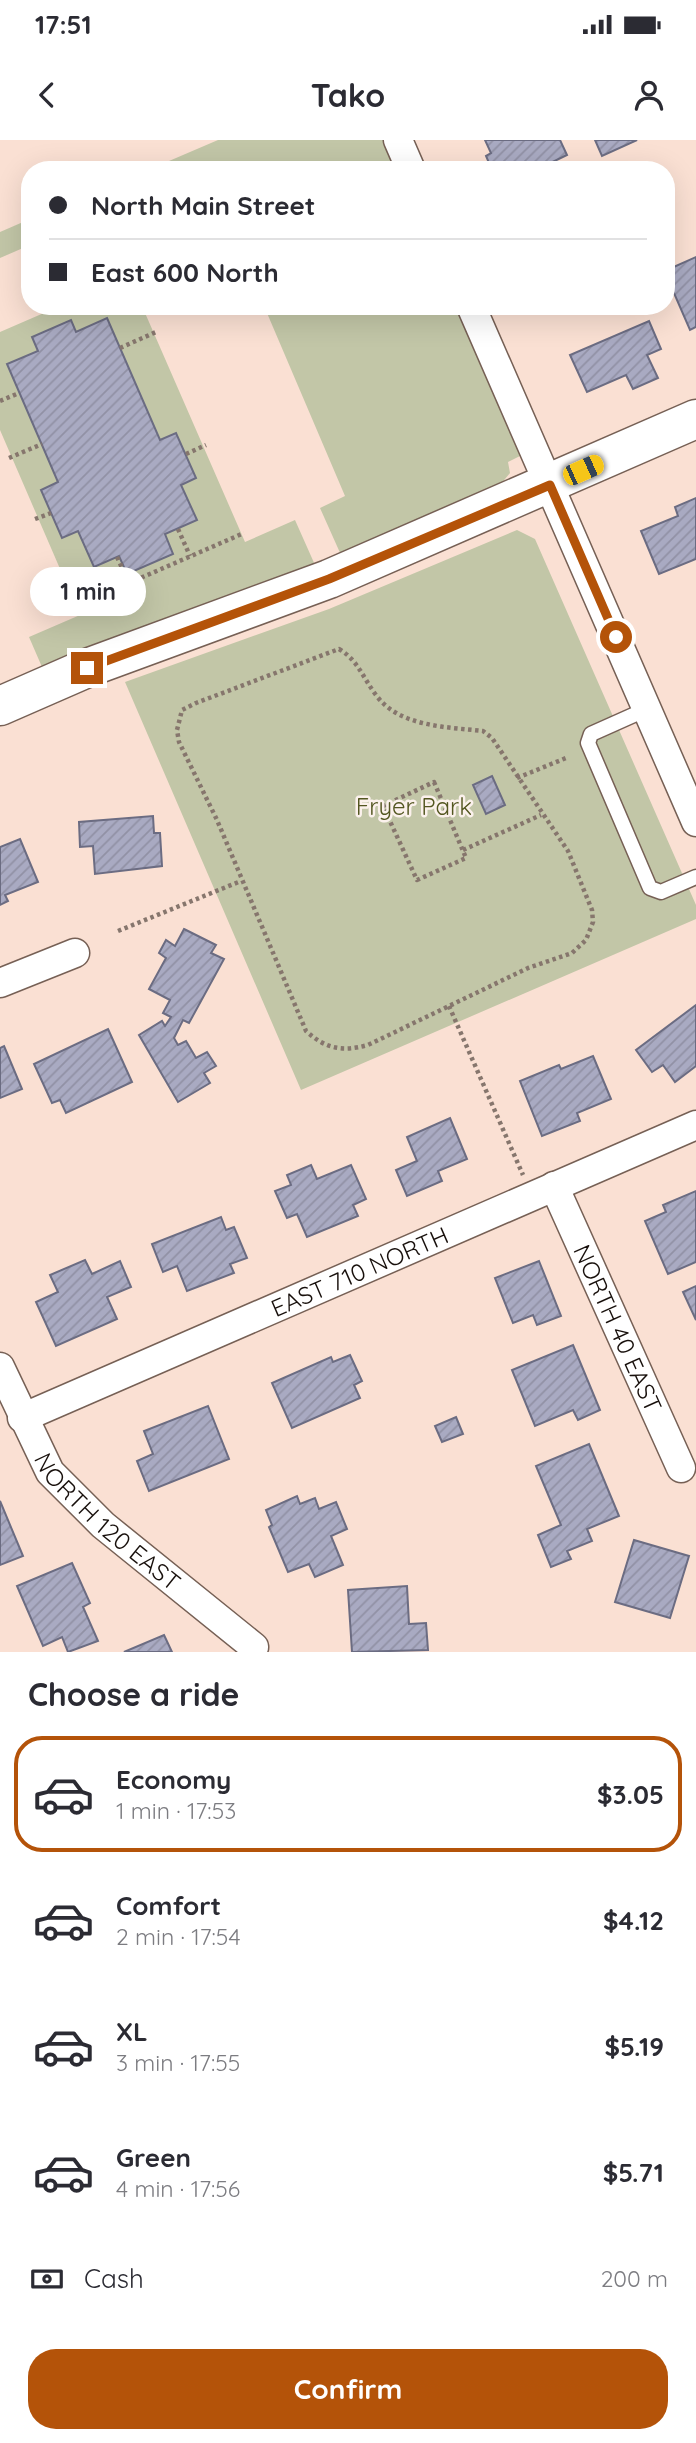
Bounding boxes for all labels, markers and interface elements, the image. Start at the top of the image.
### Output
text: 17:51 [35,8,92,41]
text: Tako [311,75,385,115]
icon: back [28,76,66,114]
icon: person [630,76,668,114]
text: North Main Street [91,189,315,222]
text: East 600 North [91,256,279,289]
car [560,452,607,488]
callout: 1 min [29,566,145,616]
text: 1 min [60,577,116,606]
route start [600,621,632,653]
route end [71,652,103,684]
park label: Fryer Park [356,791,472,821]
street label: EAST 710 NORTH [266,1220,453,1323]
street label: NORTH 40 EAST [567,1240,669,1417]
street label: NORTH 120 EAST [28,1448,187,1597]
text: Choose a ride [28,1674,240,1714]
icon: car [32,1763,95,1826]
text: Economy [116,1763,231,1796]
text: $3.05 [597,1778,664,1811]
text: 1 min · 17:53 [116,1796,236,1825]
icon: car [32,1889,95,1952]
text: Comfort [116,1889,221,1922]
text: $4.12 [603,1904,664,1937]
text: 2 min · 17:54 [116,1922,241,1951]
icon: car [32,2015,95,2078]
text: XL [116,2015,148,2048]
text: $5.19 [604,2030,664,2063]
text: 3 min · 17:55 [116,2048,240,2077]
icon: car [32,2141,95,2204]
text: Green [116,2141,191,2174]
text: $5.71 [603,2156,664,2189]
text: 4 min · 17:56 [116,2174,240,2203]
icon: cash [28,2260,66,2298]
text: Cash [84,2262,144,2295]
text: 200 m [601,2264,668,2293]
button: Confirm [28,2349,668,2429]

